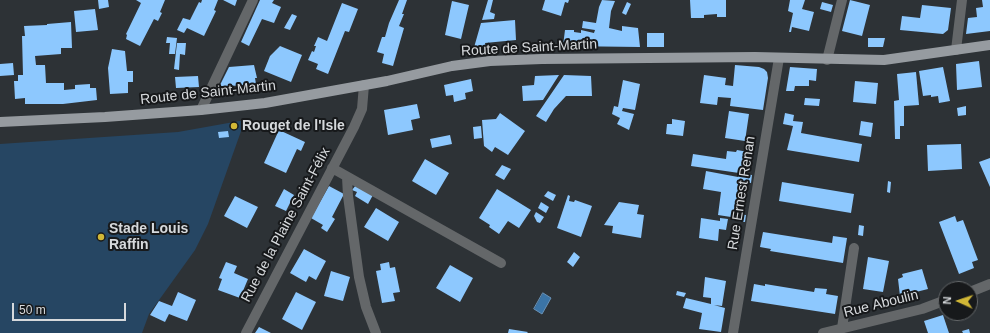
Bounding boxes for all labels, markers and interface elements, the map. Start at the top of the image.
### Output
street label: Route de Saint-Martin [461,36,597,60]
street label: Route de Saint-Martin [139,78,277,108]
place label: Rouget de l'Isle [242,118,345,134]
marker: Rouget de l'Isle [229,121,239,131]
street label: Rue Ernest Renan [725,135,759,251]
street label: Rue de la Plaine Saint-Félix [238,145,334,305]
place label: Stade Louis Raffin [109,221,188,254]
marker: Stade Louis Raffin [96,232,106,242]
north arrow [938,281,978,321]
street label: Rue Aboulin [842,287,920,321]
scale bar [14,295,128,321]
text: N [941,296,953,305]
text: 50 m [19,303,46,317]

